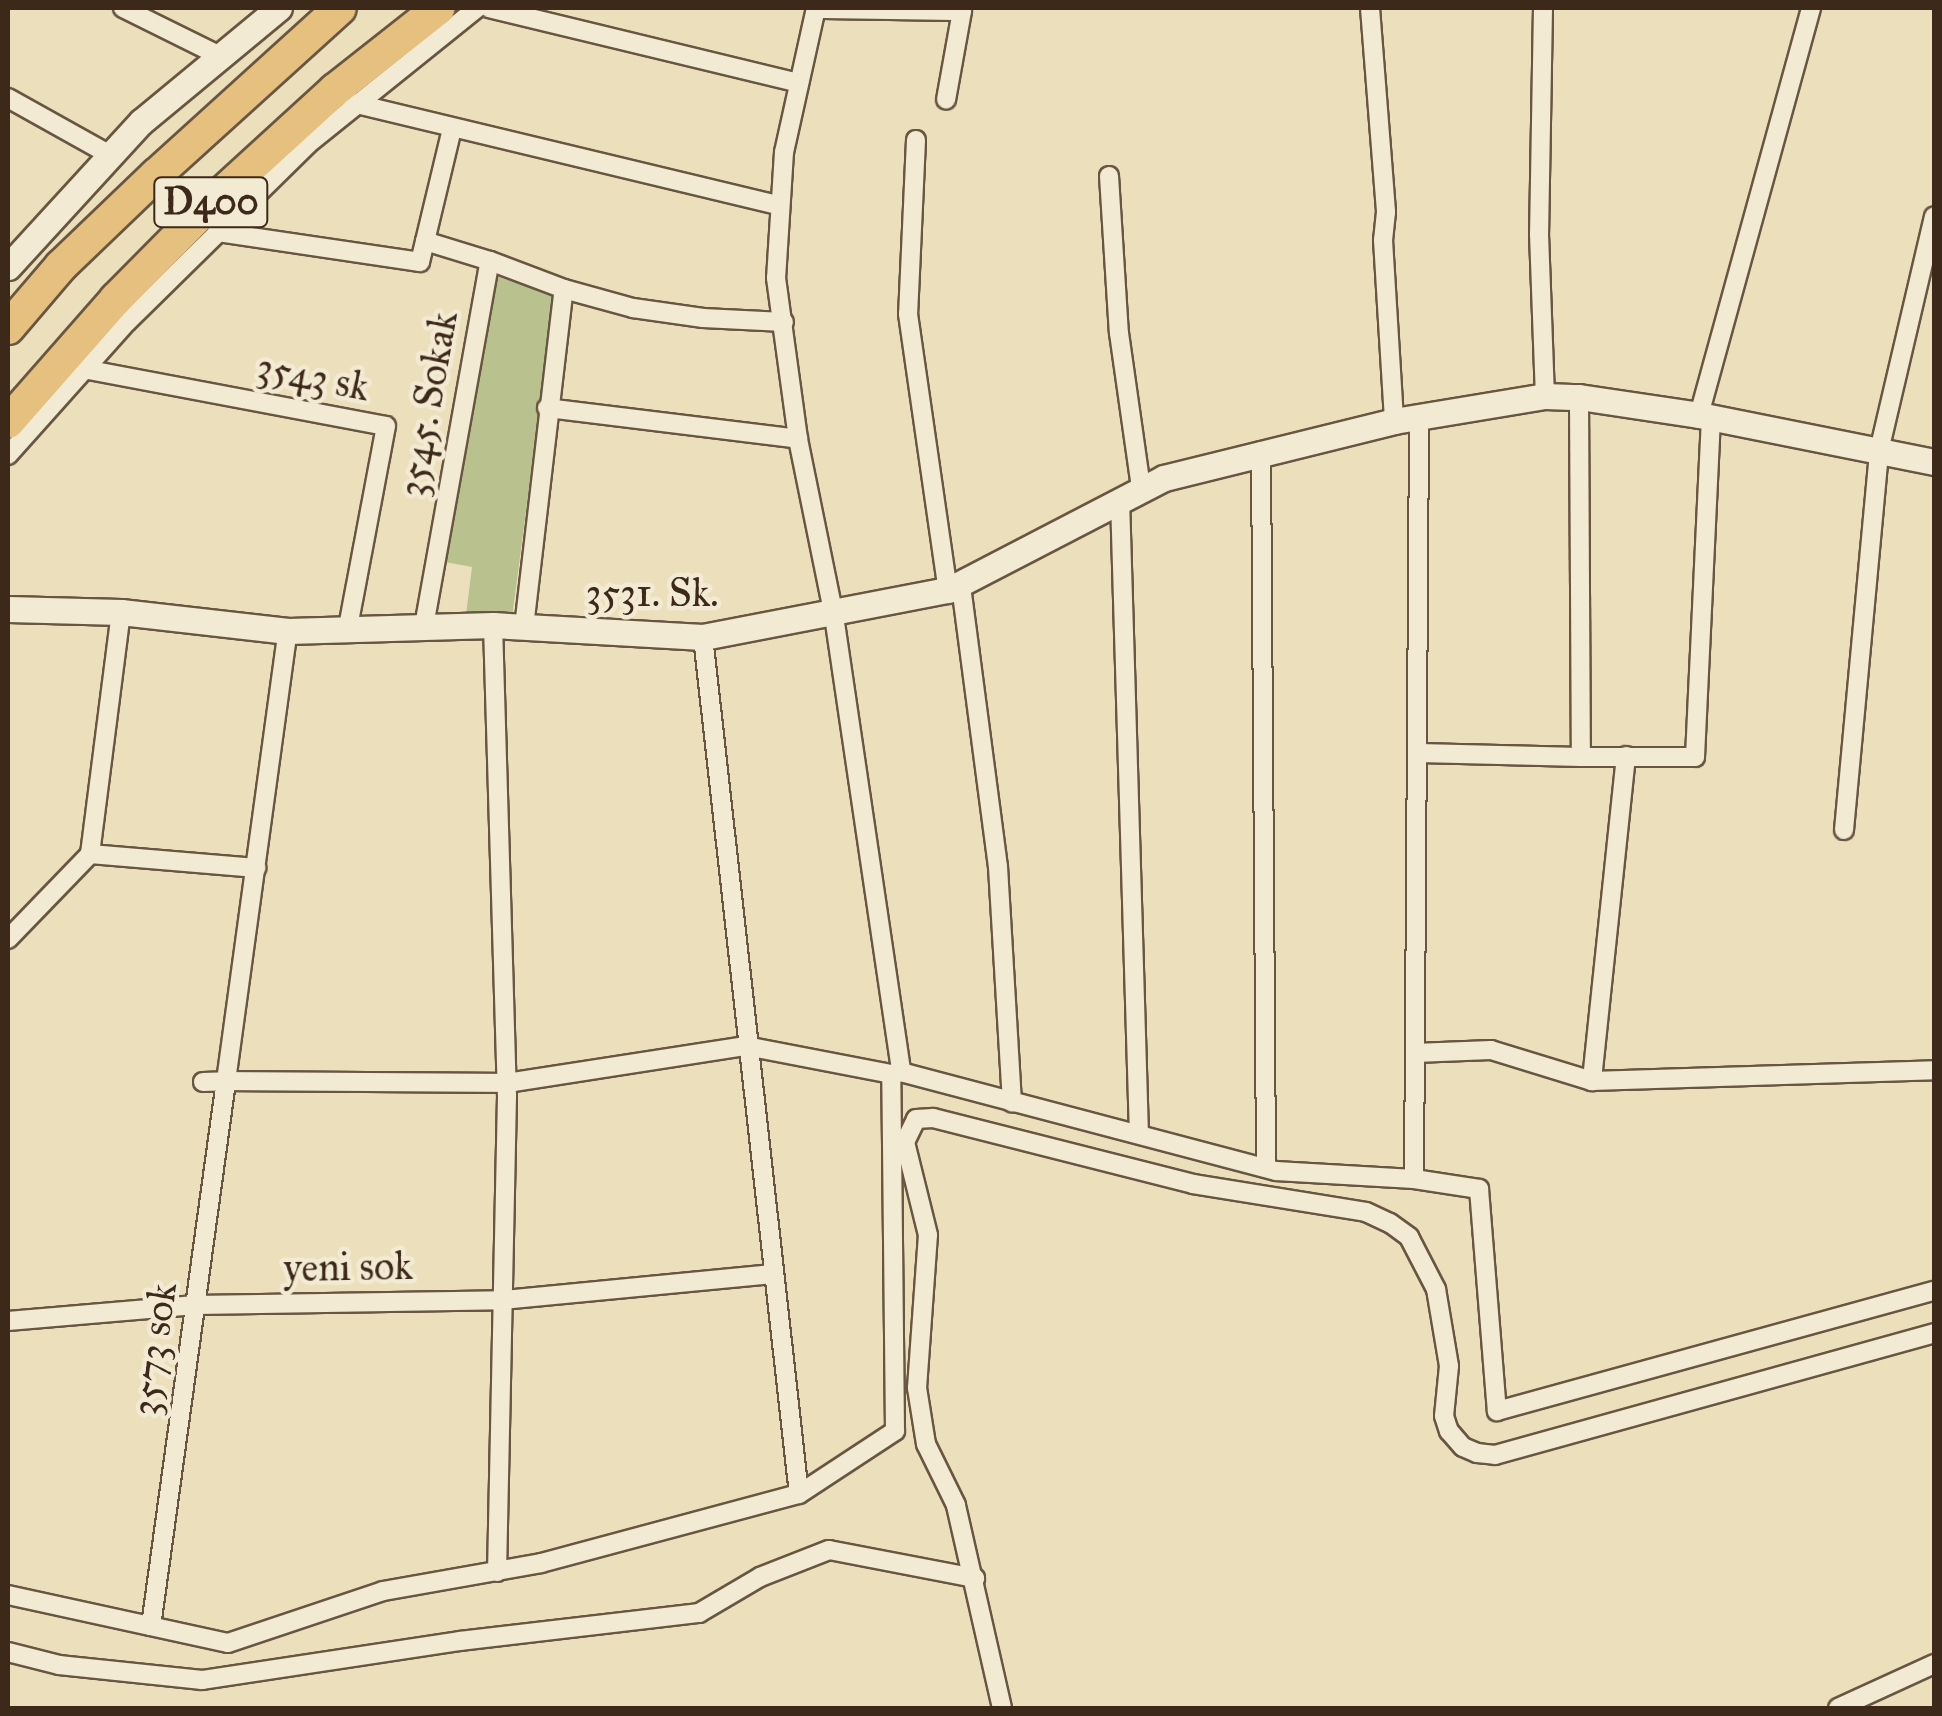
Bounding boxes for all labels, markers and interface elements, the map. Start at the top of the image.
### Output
road number: D400 [151,169,271,235]
street label: 3545. Sokak [388,307,468,501]
street label: 3543 sk [253,343,373,411]
street label: 3531. Sk. [585,569,719,617]
street label: yeni sok [283,1242,413,1292]
street label: 3573 sok [121,1279,187,1419]

